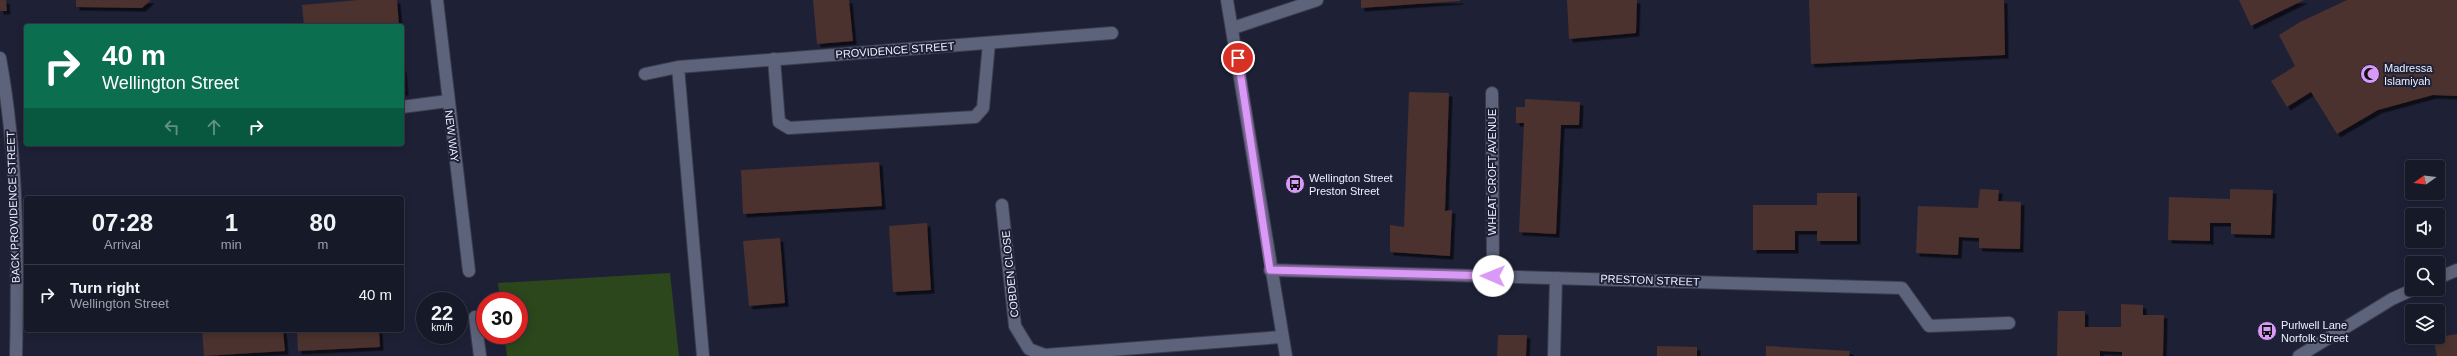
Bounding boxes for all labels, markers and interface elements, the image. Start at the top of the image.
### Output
icon: right [36,40,88,92]
text: 40 m [102,40,166,71]
street label: PROVIDENCE STREET [835,40,955,60]
pin [1221,41,1255,75]
icon: arrive [1227,47,1249,69]
place label: Madressa Islamiyah [2384,62,2433,87]
mosque icon: Madressa Islamiyah [2359,63,2381,85]
text: Wellington Street [102,73,239,93]
street label: NEW WAY [443,109,461,163]
street label: WHEAT CROFT AVENUE [1486,109,1498,235]
icon: left [161,116,183,138]
icon: ahead [203,116,225,138]
icon: right [245,116,267,138]
street label: BACK PROVIDENCE STREET [4,130,22,283]
north arrow [2405,160,2445,200]
map controls [2405,160,2445,344]
place label: Wellington Street Preston Street [1309,172,1393,197]
bus stop icon: Wellington Street Preston Street [1284,173,1306,195]
button: sound [2405,208,2445,248]
text: 07:28 [92,209,153,236]
text: 1 [225,209,238,236]
text: 80 [310,209,336,236]
street label: COBDEN CLOSE [999,230,1021,318]
text: Arrival [104,237,141,252]
text: min [221,237,242,252]
text: m [317,237,328,252]
position arrow [1472,255,1514,297]
button: search [2405,256,2445,296]
street label: PRESTON STREET [1600,272,1700,288]
text: Turn right [70,279,140,296]
icon: right [36,284,58,306]
text: 40 m [359,286,392,303]
speed limit sign: 30 [476,292,528,344]
text: Wellington Street [70,296,169,311]
text: 22 [431,302,453,324]
button: layers [2405,304,2445,344]
place label: Purlwell Lane Norfolk Street [2281,319,2348,344]
bus stop icon: Purlwell Lane Norfolk Street [2256,320,2278,342]
text: km/h [431,322,453,333]

